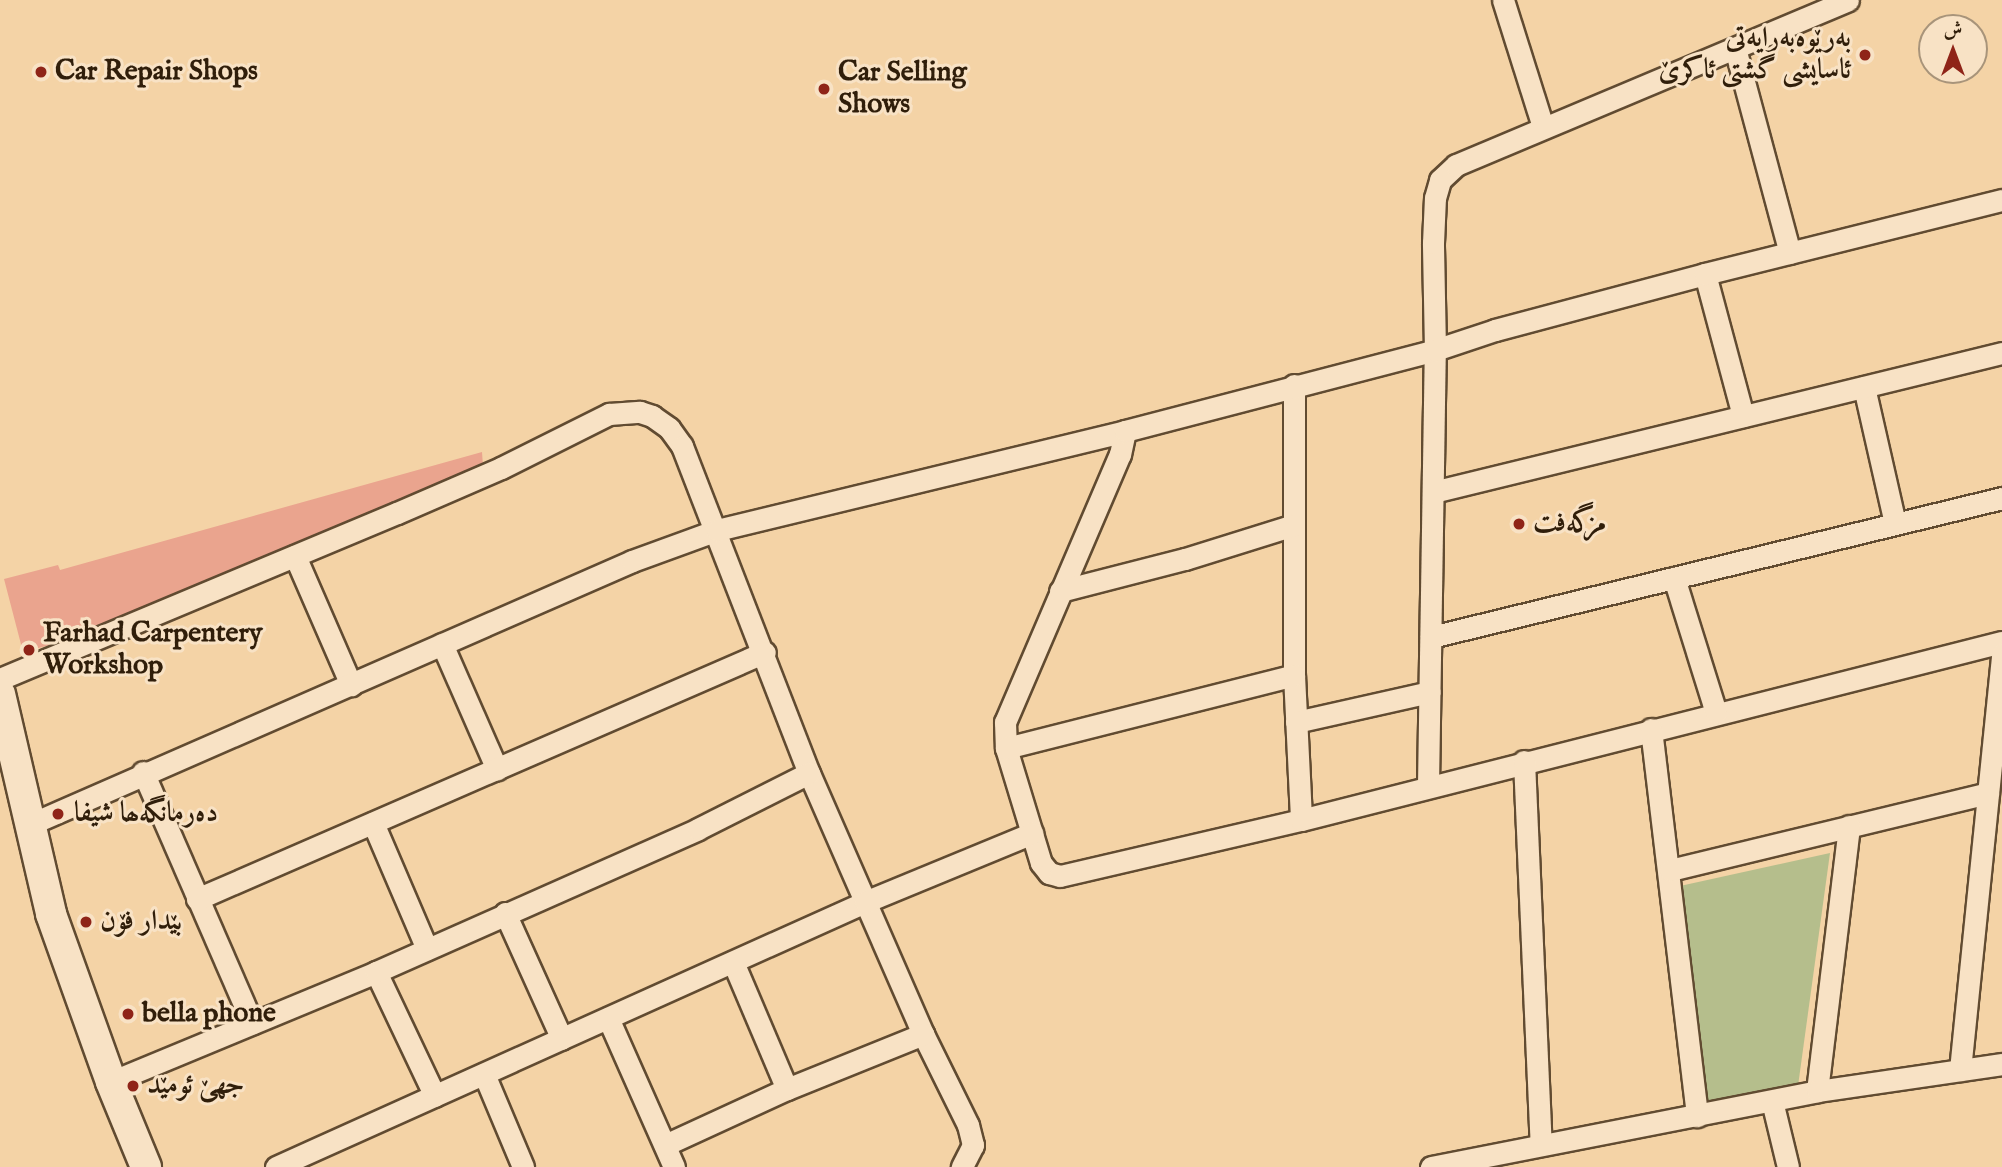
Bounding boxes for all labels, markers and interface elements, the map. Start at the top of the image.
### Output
north arrow [1918,14,1988,84]
text: ش [1944,18,1962,42]
place label: بەرێوەبەرایەتی ئاسایشی گشتی ئاکرێ [1659,22,1851,88]
marker: بەرێوەبەرایەتی ئاسایشی گشتی ئاکرێ [1857,47,1873,63]
place label: Car Repair Shops [55,55,258,89]
place label: Car Selling Shows [838,56,967,122]
marker: Car Repair Shops [33,64,49,80]
marker: Car Selling Shows [816,81,832,97]
place label: مزگەفت [1533,507,1606,541]
marker: مزگەفت [1511,516,1527,532]
place label: Farhad Carpentery Workshop [43,617,262,683]
marker: Farhad Carpentery Workshop [21,642,37,658]
place label: دەرمانگەھا شیفا [74,797,218,831]
marker: دەرمانگەھا شیفا [48,804,68,824]
place label: بێدار فۆن [100,905,182,939]
marker: بێدار فۆن [78,914,94,930]
place label: bella phone [142,997,276,1031]
marker: bella phone [120,1006,136,1022]
place label: جھێ ئومێد [147,1069,245,1103]
marker: جھێ ئومێد [125,1078,141,1094]

